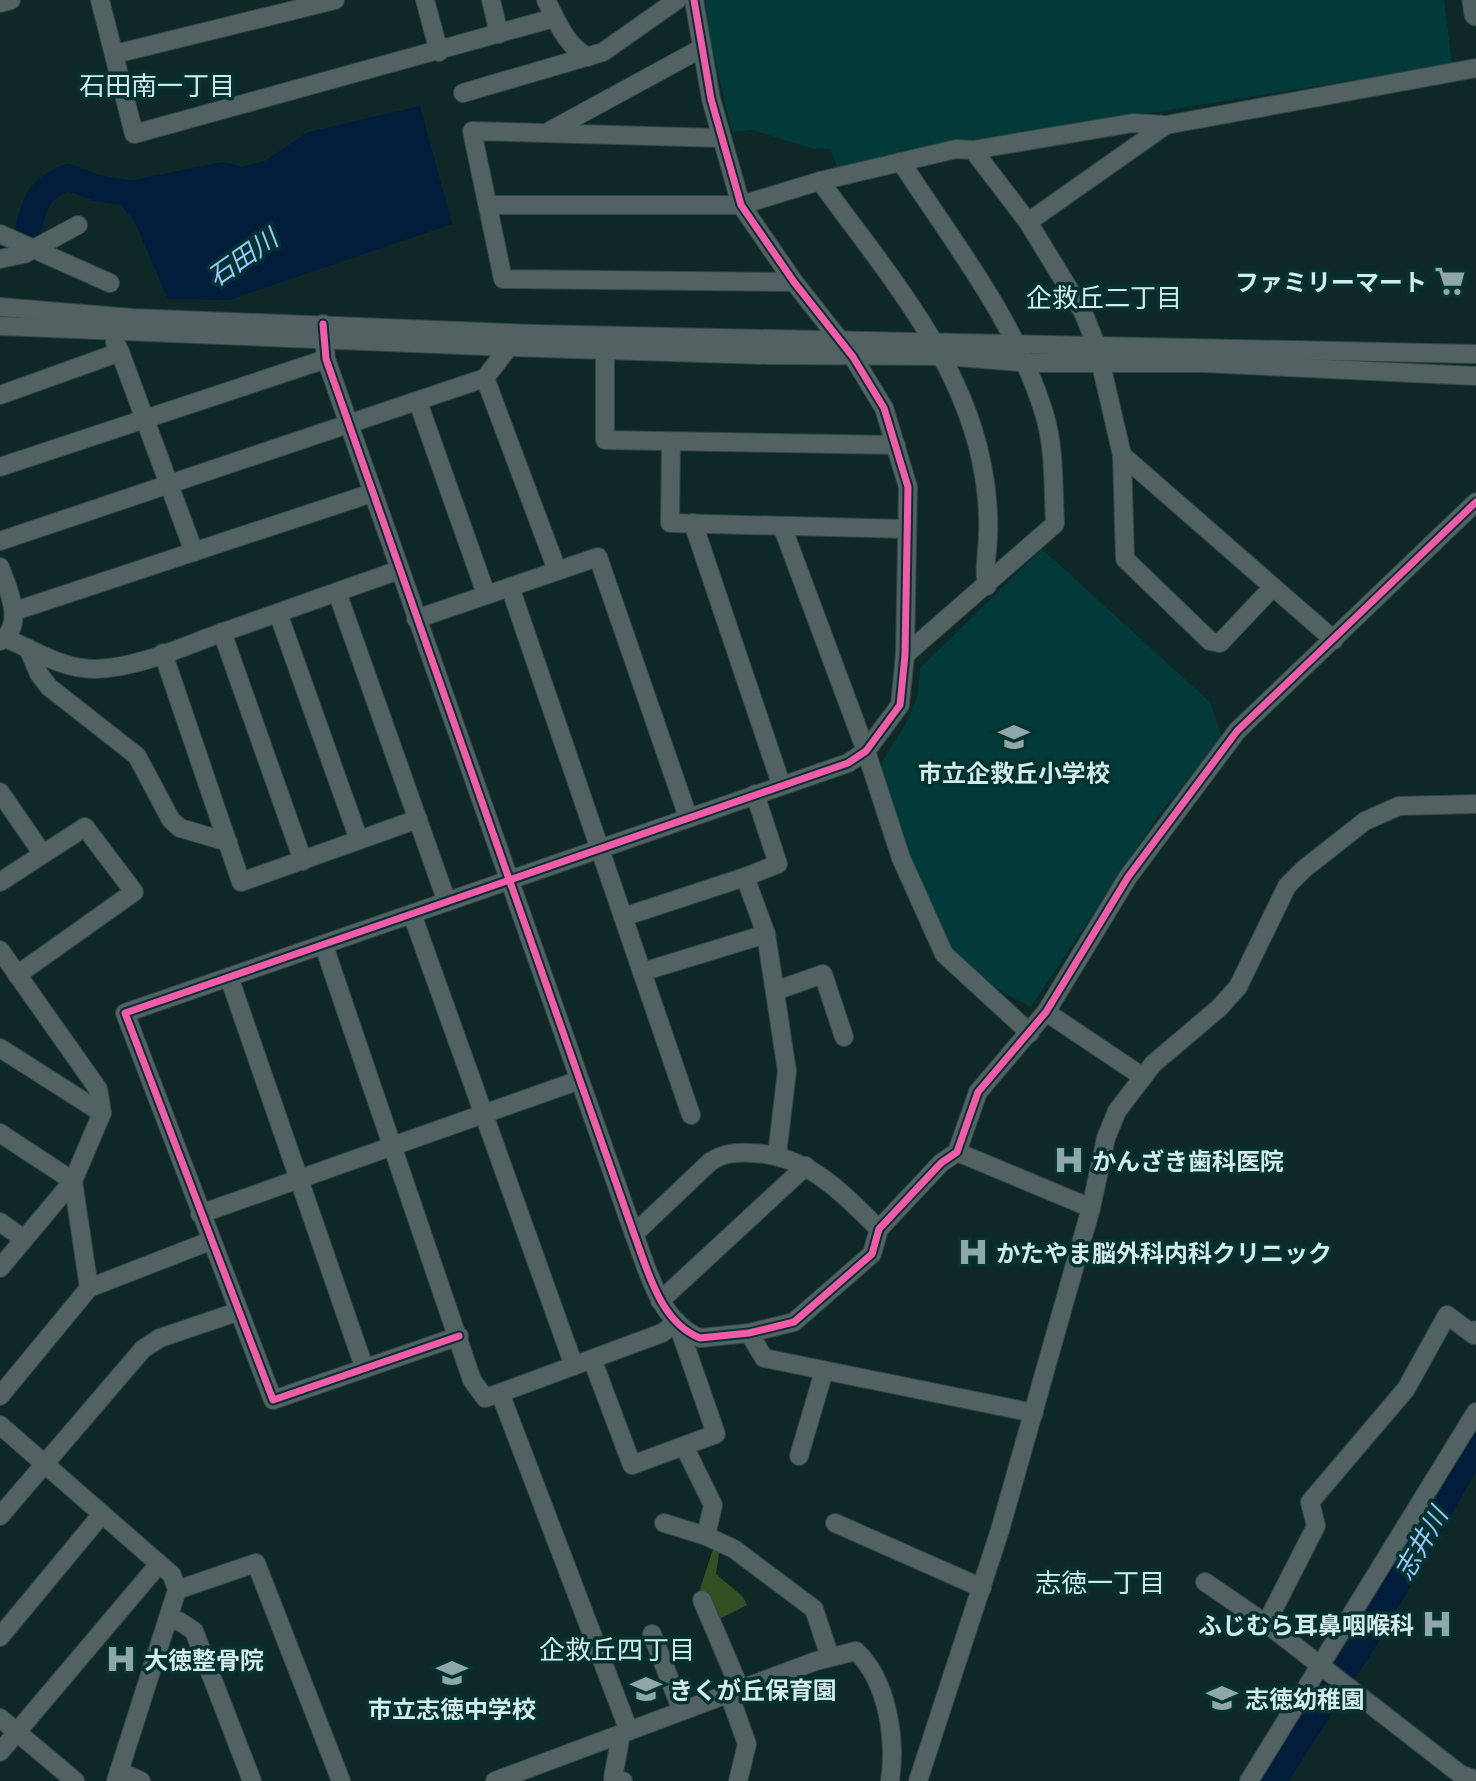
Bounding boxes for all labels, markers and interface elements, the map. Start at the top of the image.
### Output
district label: 石田南一丁目 [79,67,235,103]
water label: 石田川 [200,218,287,294]
supermarket icon: ファミリーマート [1433,264,1467,298]
place label: ファミリーマート [1235,265,1427,298]
district label: 企救丘二丁目 [1026,279,1182,315]
school or university icon: 市立企救丘小学校 [997,720,1031,754]
place label: 市立企救丘小学校 [918,756,1110,789]
hospital icon: かんざき歯科医院 [1052,1143,1086,1177]
place label: かんざき歯科医院 [1092,1144,1284,1177]
hospital icon: かたやま脳外科内科クリニック [956,1235,990,1269]
place label: かたやま脳外科内科クリニック [996,1236,1332,1269]
water label: 志井川 [1385,1498,1457,1586]
district label: 志徳一丁目 [1035,1564,1165,1600]
hospital icon: ふじむら耳鼻咽喉科 [1420,1607,1454,1641]
place label: ふじむら耳鼻咽喉科 [1198,1608,1414,1641]
district label: 企救丘四丁目 [539,1631,695,1667]
hospital icon: 大徳整骨院 [104,1642,138,1676]
place label: 大徳整骨院 [144,1643,264,1676]
school or university icon: 市立志徳中学校 [435,1656,469,1690]
school or university icon: きくが丘保育園 [629,1672,663,1706]
place label: きくが丘保育園 [669,1673,837,1706]
school or university icon: 志徳幼稚園 [1205,1681,1239,1715]
place label: 志徳幼稚園 [1245,1682,1365,1715]
place label: 市立志徳中学校 [368,1692,536,1725]

